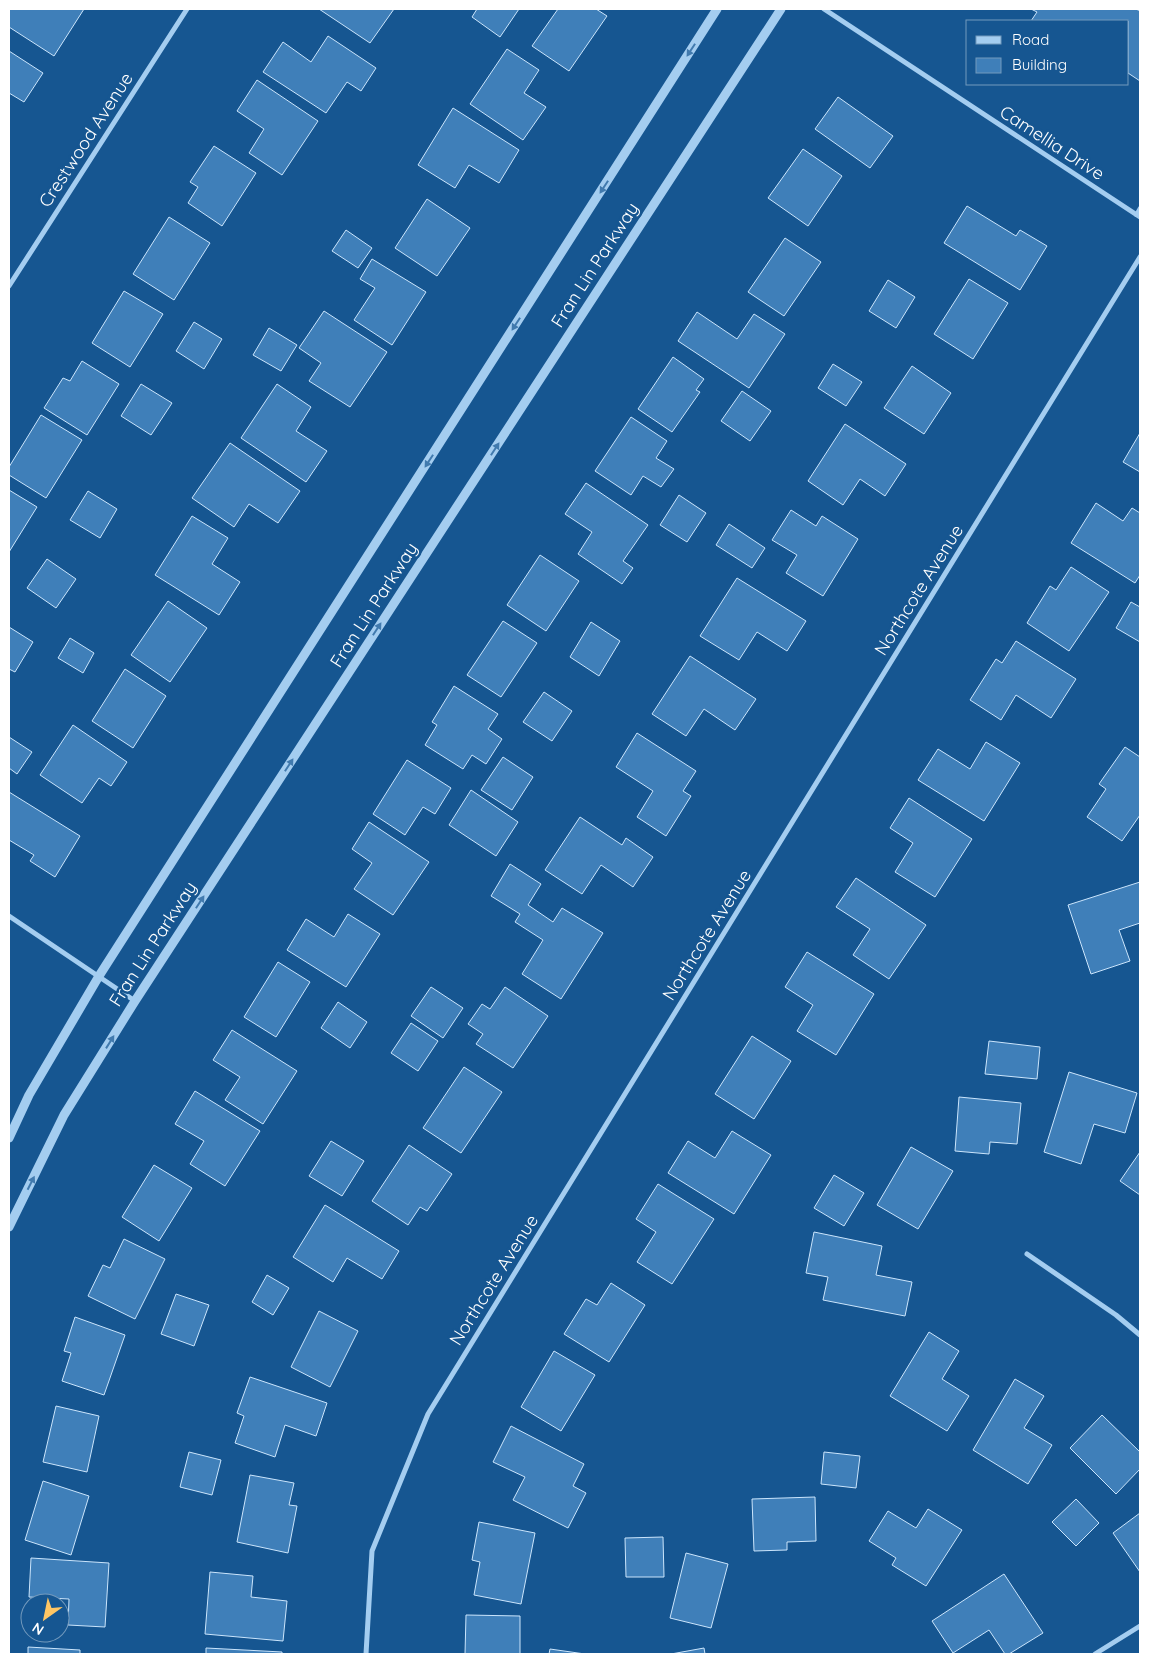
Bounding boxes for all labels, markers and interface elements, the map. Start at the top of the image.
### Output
legend [966,20,1129,85]
text: Road [1012,30,1049,49]
one-way arrow [687,43,696,56]
text: Building [1012,55,1067,74]
street label: Crestwood Avenue [33,68,138,212]
street label: Camellia Drive [995,100,1109,185]
one-way arrow [599,180,608,193]
street label: Fran Lin Parkway [546,198,644,332]
one-way arrow [511,317,521,330]
one-way arrow [490,442,499,456]
one-way arrow [424,454,433,467]
street label: Northcote Avenue [869,520,968,659]
street label: Fran Lin Parkway [325,538,423,672]
one-way arrow [373,623,382,636]
one-way arrow [284,759,294,772]
street label: Northcote Avenue [657,865,756,1004]
street label: Fran Lin Parkway [104,877,202,1011]
one-way arrow [195,895,205,908]
one-way arrow [106,1035,115,1048]
one-way arrow [27,1176,35,1190]
street label: Northcote Avenue [444,1210,543,1349]
north arrow [20,1593,70,1643]
text: N [29,1619,47,1639]

